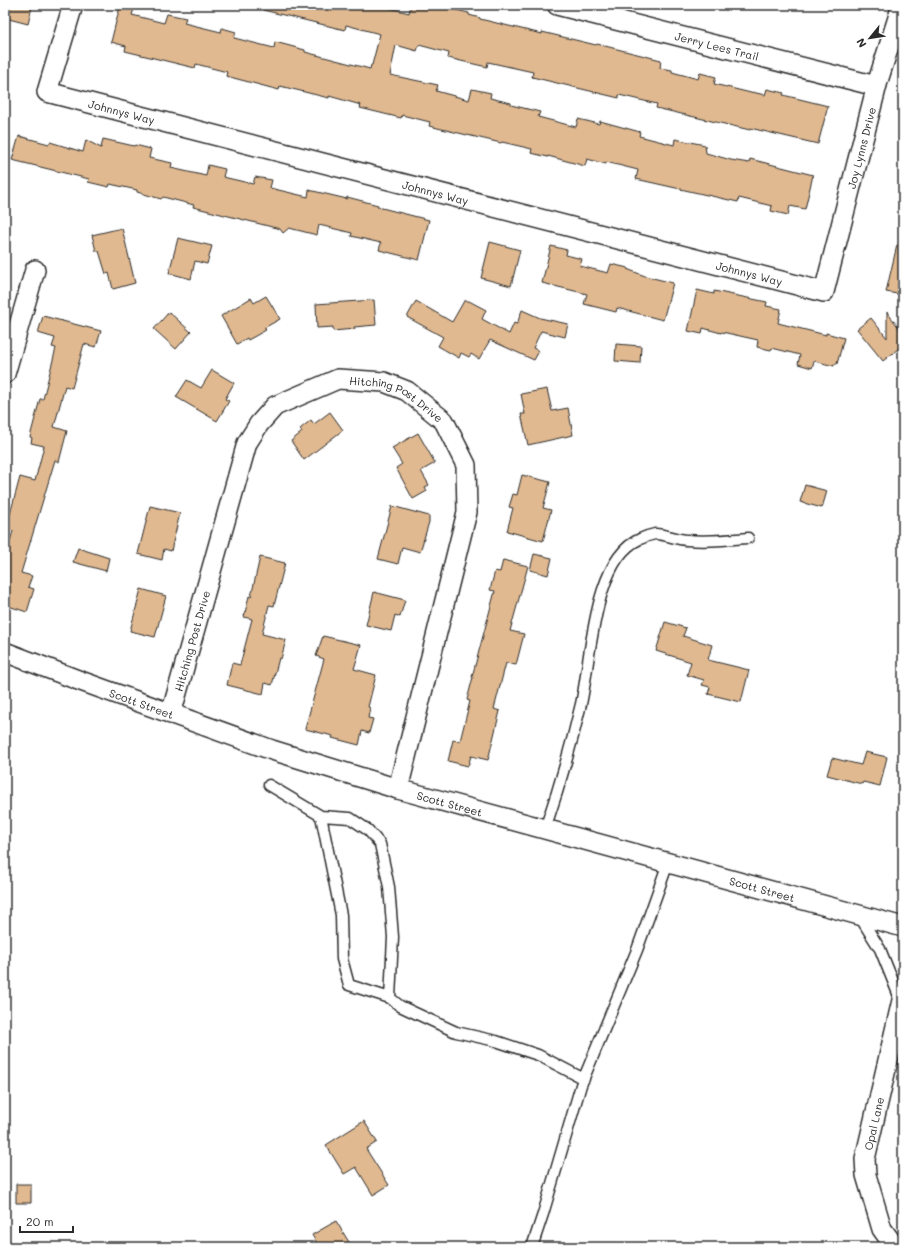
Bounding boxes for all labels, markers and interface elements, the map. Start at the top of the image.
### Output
north arrow [850,18,890,58]
street label: Jerry Lees Trail [673,28,761,63]
text: N [852,36,869,51]
street label: Johnnys Way [87,96,157,127]
street label: Joy Lynns Drive [843,105,879,190]
street label: Johnnys Way [401,176,471,208]
street label: Johnnys Way [715,257,784,289]
street label: Hitching Post Drive [349,372,447,425]
street label: Hitching Post Drive [170,588,213,693]
street label: Scott Street [108,685,176,722]
street label: Scott Street [415,787,484,819]
street label: Scott Street [728,872,797,905]
street label: Opal Lane [860,1095,887,1152]
scale bar [20,1208,73,1234]
text: 20 m [26,1213,54,1229]

